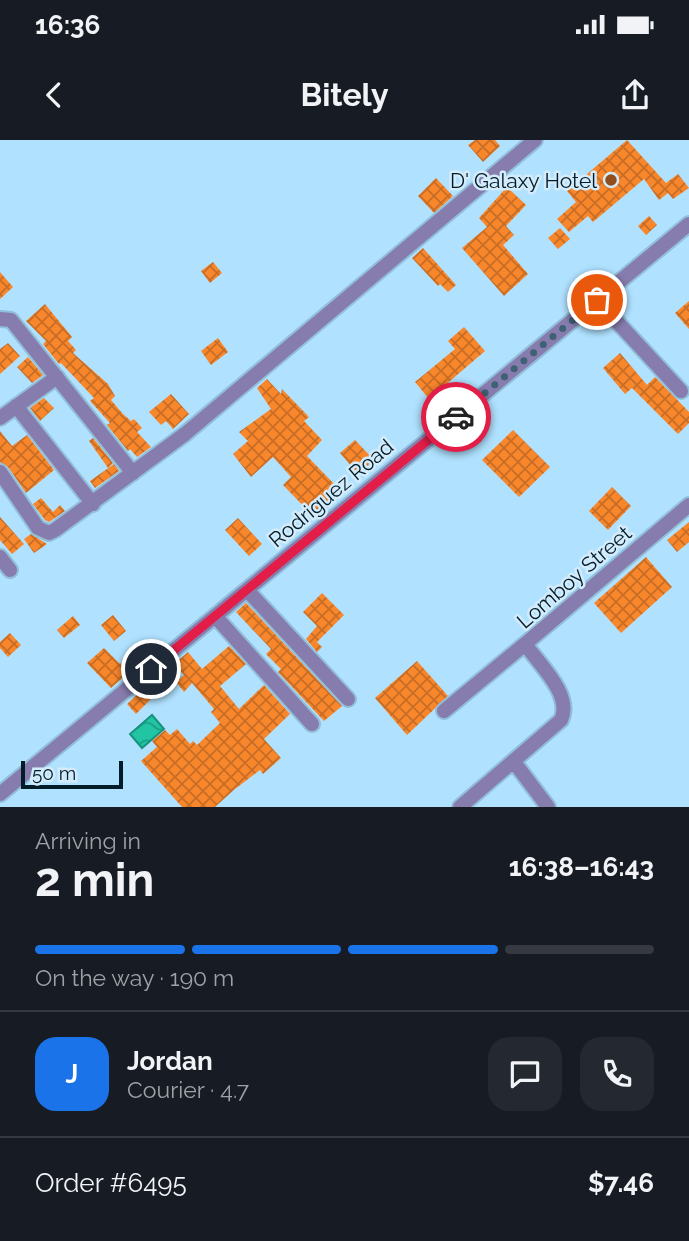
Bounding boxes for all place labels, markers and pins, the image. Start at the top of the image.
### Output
place label: D' Galaxy Hotel [450,168,597,193]
marker: D' Galaxy Hotel [603,172,619,188]
pin [567,270,627,330]
pin [121,639,181,699]

